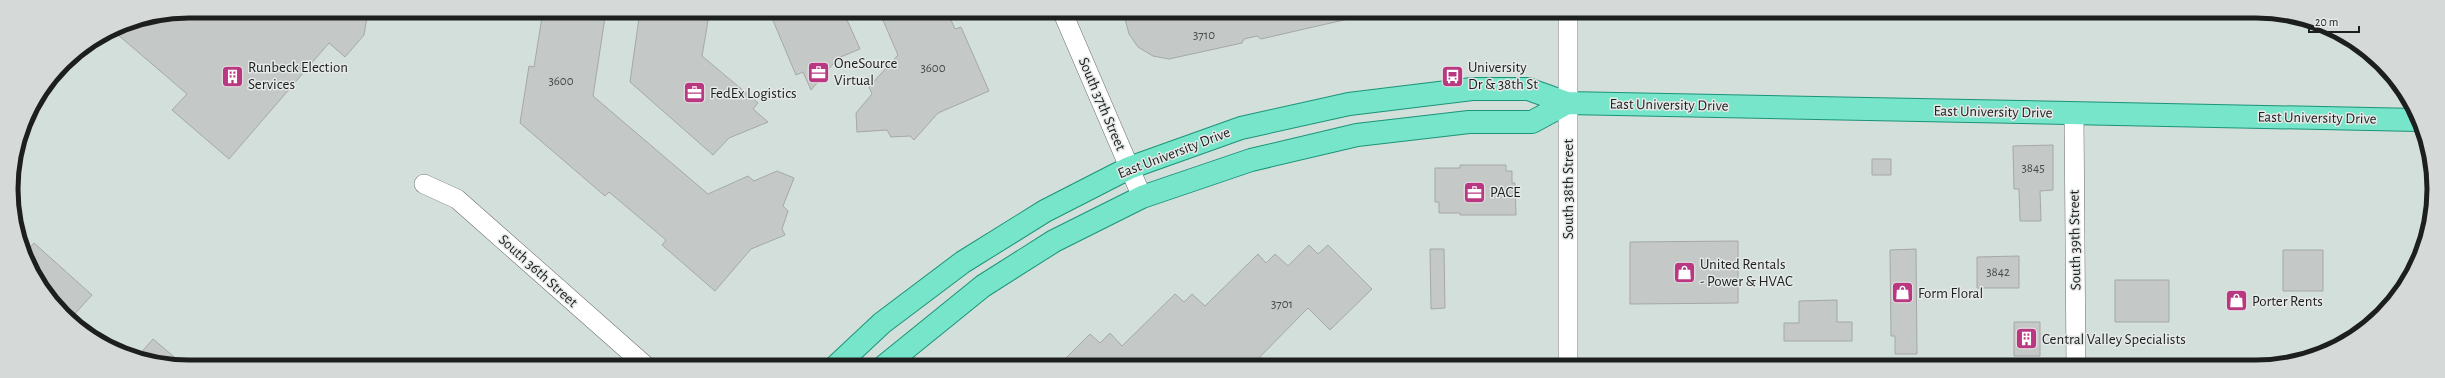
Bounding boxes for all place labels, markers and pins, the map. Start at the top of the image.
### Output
place label: OneSource Virtual [834,56,897,88]
office icon: OneSource Virtual [806,59,832,85]
place label: Runbeck Election Services [248,60,348,92]
place label: University Dr & 38th St [1468,60,1538,92]
building icon: Runbeck Election Services [220,63,246,89]
bus stop icon: University Dr & 38th St [1439,63,1465,89]
office icon: FedEx Logistics [681,80,707,106]
place label: FedEx Logistics [710,86,797,101]
office icon: PACE [1462,179,1488,205]
place label: PACE [1490,185,1521,200]
place label: United Rentals - Power & HVAC [1700,257,1793,289]
shop icon: United Rentals - Power & HVAC [1671,260,1697,286]
shop icon: Form Floral [1890,280,1916,306]
place label: Form Floral [1918,286,1983,301]
shop icon: Porter Rents [2223,288,2249,314]
place label: Porter Rents [2252,294,2323,309]
building icon: Central Valley Specialists [2014,326,2040,352]
place label: Central Valley Specialists [2042,332,2186,347]

